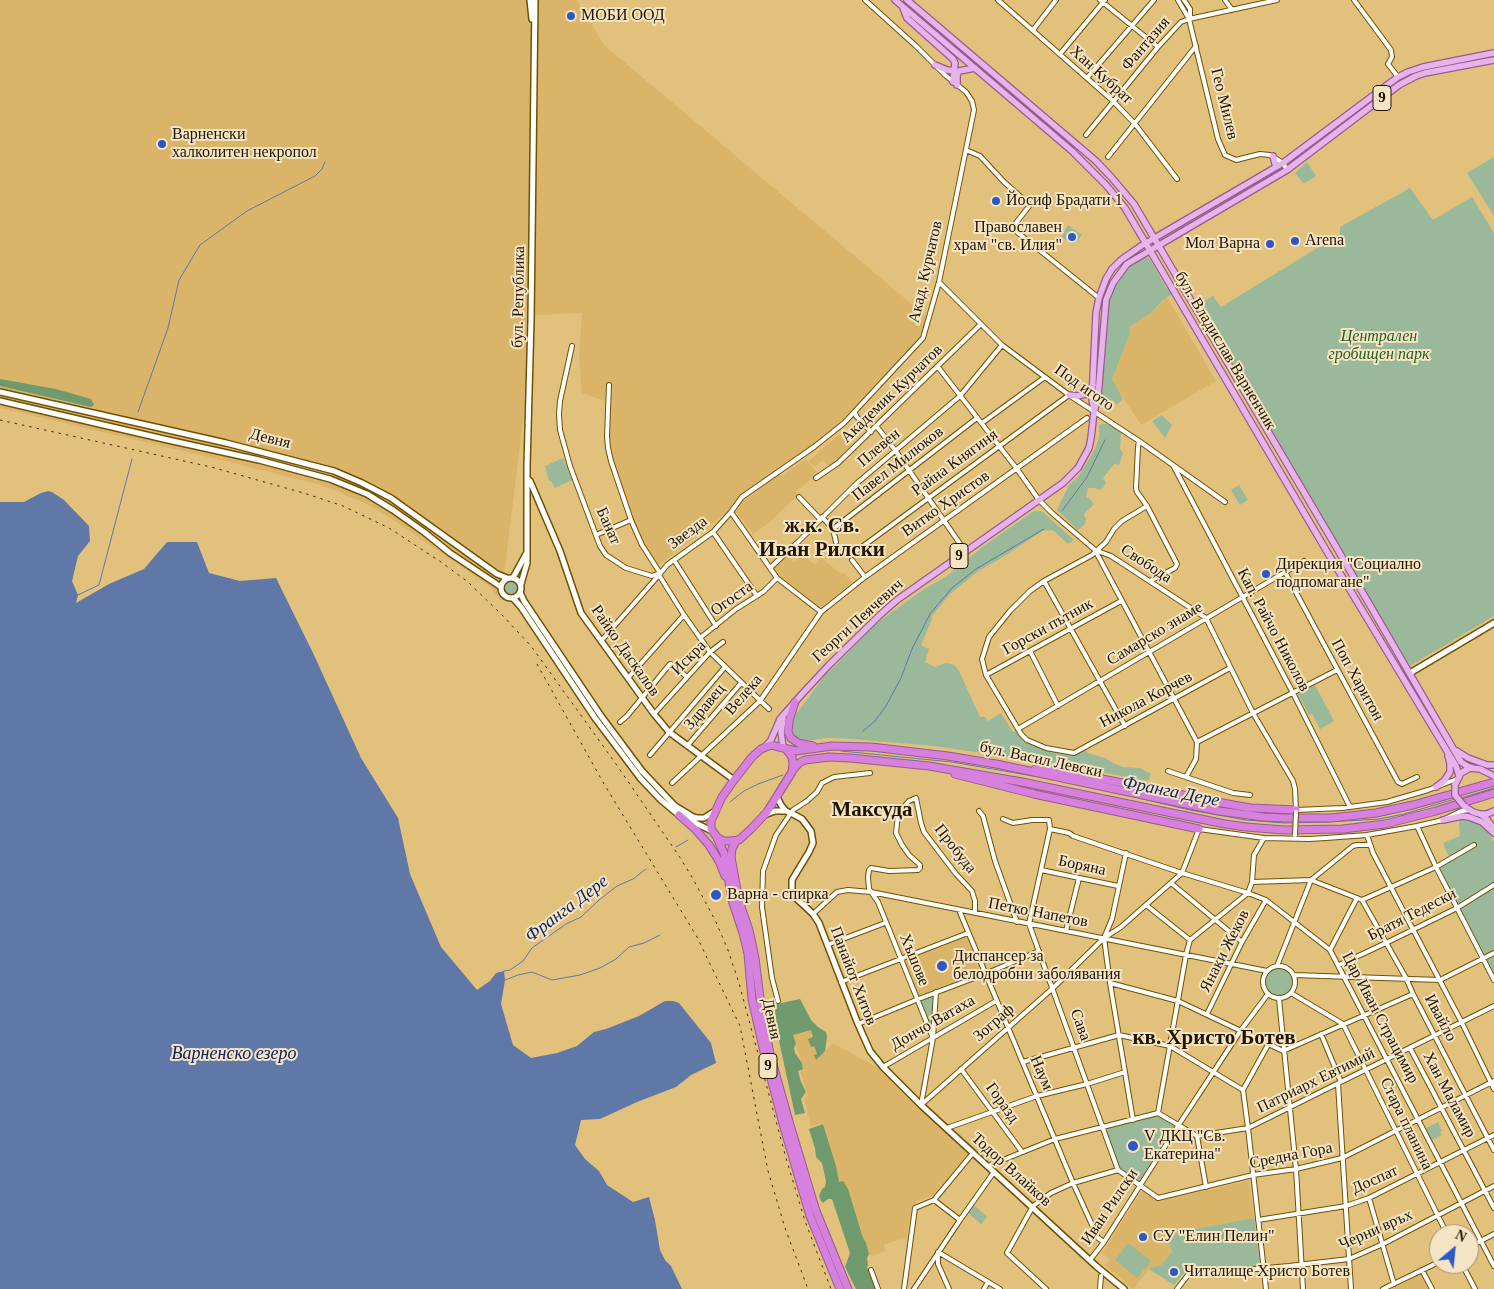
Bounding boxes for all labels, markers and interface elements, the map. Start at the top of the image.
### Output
place label: МОБИ ООД [581,6,665,26]
marker: МОБИ ООД [565,10,577,22]
street label: Фантазия [1117,13,1175,75]
street label: Хан Кубрат [1065,42,1137,108]
street label: Гео Милев [1206,66,1242,142]
road number: 9 [1373,86,1391,110]
place label: Варненски халколитен некропол [172,125,317,163]
marker: Варненски халколитен некропол [156,138,168,150]
place label: Йосиф Брадати 1 [1006,191,1123,211]
marker: Йосиф Брадати 1 [990,195,1002,207]
place label: Православен храм "св. Илия" [954,218,1062,256]
street label: Акад. Курчатов [905,219,947,325]
marker: Православен храм "св. Илия" [1066,231,1078,243]
place label: Arena [1305,231,1344,251]
place label: Мол Варна [1185,234,1260,254]
marker: Arena [1289,235,1301,247]
marker: Мол Варна [1264,238,1276,250]
street label: бул. Република [509,246,529,348]
street label: бул. Владислав Варненчик [1170,268,1280,434]
park label: Централен гробищен парк [1328,327,1430,365]
street label: Академик Курчатов [837,341,947,447]
street label: Под игото [1050,360,1118,416]
street label: Павел Милюков [849,422,947,506]
street label: Девня [247,425,293,453]
street label: Плевен [854,425,904,471]
street label: Райна Княгиня [908,425,1002,501]
street label: Витко Христов [898,467,994,541]
street label: Банат [591,504,625,548]
street label: Звезда [665,512,711,554]
district label: ж.к. Св. Иван Рилски [759,514,885,564]
street label: Свобода [1117,540,1175,588]
road number: 9 [950,544,968,568]
place label: Дирекция "Социално подпомагане" [1276,555,1421,593]
street label: Кап. Райчо Николов [1232,565,1314,695]
marker: Дирекция "Социално подпомагане" [1260,568,1272,580]
street label: Георги Пеячевич [809,575,907,667]
street label: Огоста [707,577,757,621]
street label: Горски пътник [1000,594,1096,660]
street label: Самарско знаме [1104,598,1206,670]
street label: Райко Даскалов [586,602,664,700]
street label: Поп Харитон [1327,636,1387,724]
street label: Искра [668,637,710,679]
street label: Никола Корчев [1096,668,1196,732]
street label: Велека [721,671,767,719]
street label: Здравец [680,680,730,734]
street label: бул. Васил Левски [978,738,1104,782]
water label: Франга Дере [1121,772,1221,812]
district label: Максуда [831,798,913,824]
street label: Прoбудa [930,821,980,877]
street label: Боряна [1056,852,1108,880]
water label: Франга Дере [521,871,613,947]
street label: Братя Тедески [1364,884,1460,946]
place label: Варна - спирка [727,885,829,905]
marker: Варна - спирка [709,888,723,902]
street label: Петко Напетов [987,894,1089,932]
street label: Янаки Жеков [1196,907,1254,995]
street label: Панайот Хитов [825,924,881,1028]
street label: Хъшове [895,931,933,989]
place label: Диспансер за белодробни заболявания [953,947,1121,985]
street label: Цар Иван Страцимир [1337,949,1423,1087]
marker: Диспансер за белодробни заболявания [935,959,949,973]
street label: Дончо Ватаха [887,991,979,1055]
street label: Ивайло [1420,991,1460,1045]
street label: Девня [757,997,785,1041]
street label: Зограф [970,1000,1018,1046]
street label: Сава [1065,1007,1095,1043]
district label: кв. Христо Ботев [1132,1026,1296,1052]
water label: Варненско езеро [172,1043,296,1065]
street label: Патриарх Евтимий [1254,1044,1378,1118]
street label: Хан Маламир [1418,1049,1480,1141]
street label: Наум [1025,1053,1057,1093]
road number: 9 [759,1054,777,1078]
street label: Стара планина [1375,1075,1437,1173]
street label: Горазд [981,1079,1023,1127]
place label: V ДКЦ "Св. Екатерина" [1144,1127,1225,1165]
street label: Тодор Влайков [967,1129,1055,1211]
marker: V ДКЦ "Св. Екатерина" [1126,1139,1140,1153]
street label: Средна Гора [1248,1139,1334,1173]
street label: Доспат [1349,1161,1401,1199]
street label: Иван Рилски [1078,1165,1142,1249]
street label: Черни връх [1336,1205,1416,1255]
north arrow [1429,1224,1479,1274]
place label: СУ "Елин Пелин" [1153,1227,1274,1247]
text: N [1453,1227,1469,1245]
marker: СУ "Елин Пелин" [1137,1231,1149,1243]
place label: Читалище Христо Ботев [1184,1262,1350,1282]
marker: Читалище Христо Ботев [1168,1266,1180,1278]

